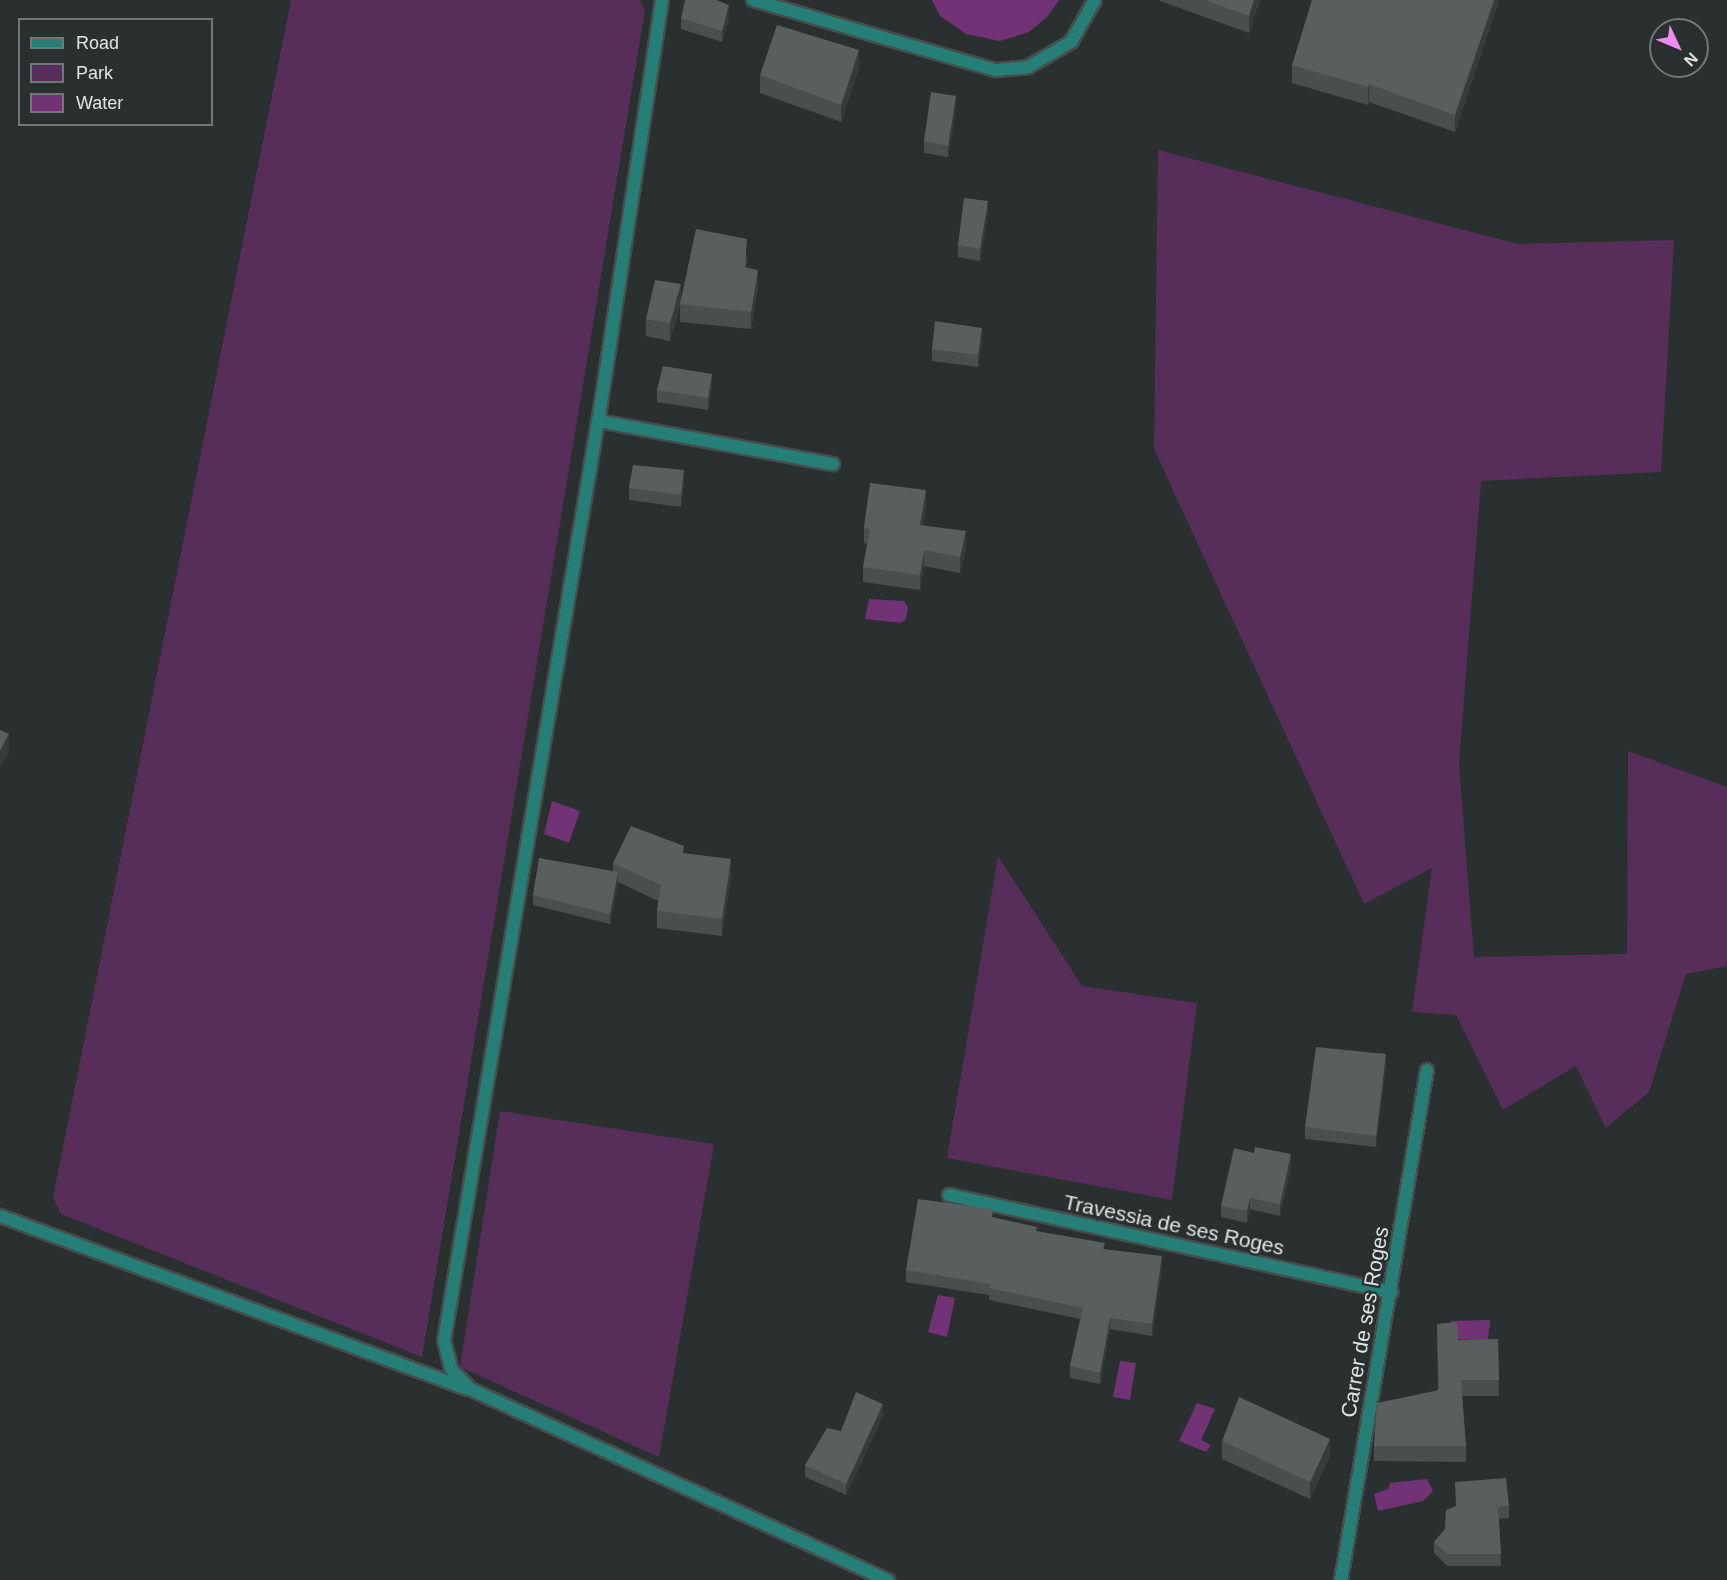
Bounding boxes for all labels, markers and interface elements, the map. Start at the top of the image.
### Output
legend [18,18,213,126]
north arrow [1649,18,1709,78]
text: Road [76,33,119,53]
text: N [1681,49,1701,70]
text: Park [76,63,113,83]
text: Water [76,93,123,113]
street label: Travessia de ses Roges [1062,1189,1286,1261]
street label: Carrer de ses Roges [1336,1224,1394,1420]

